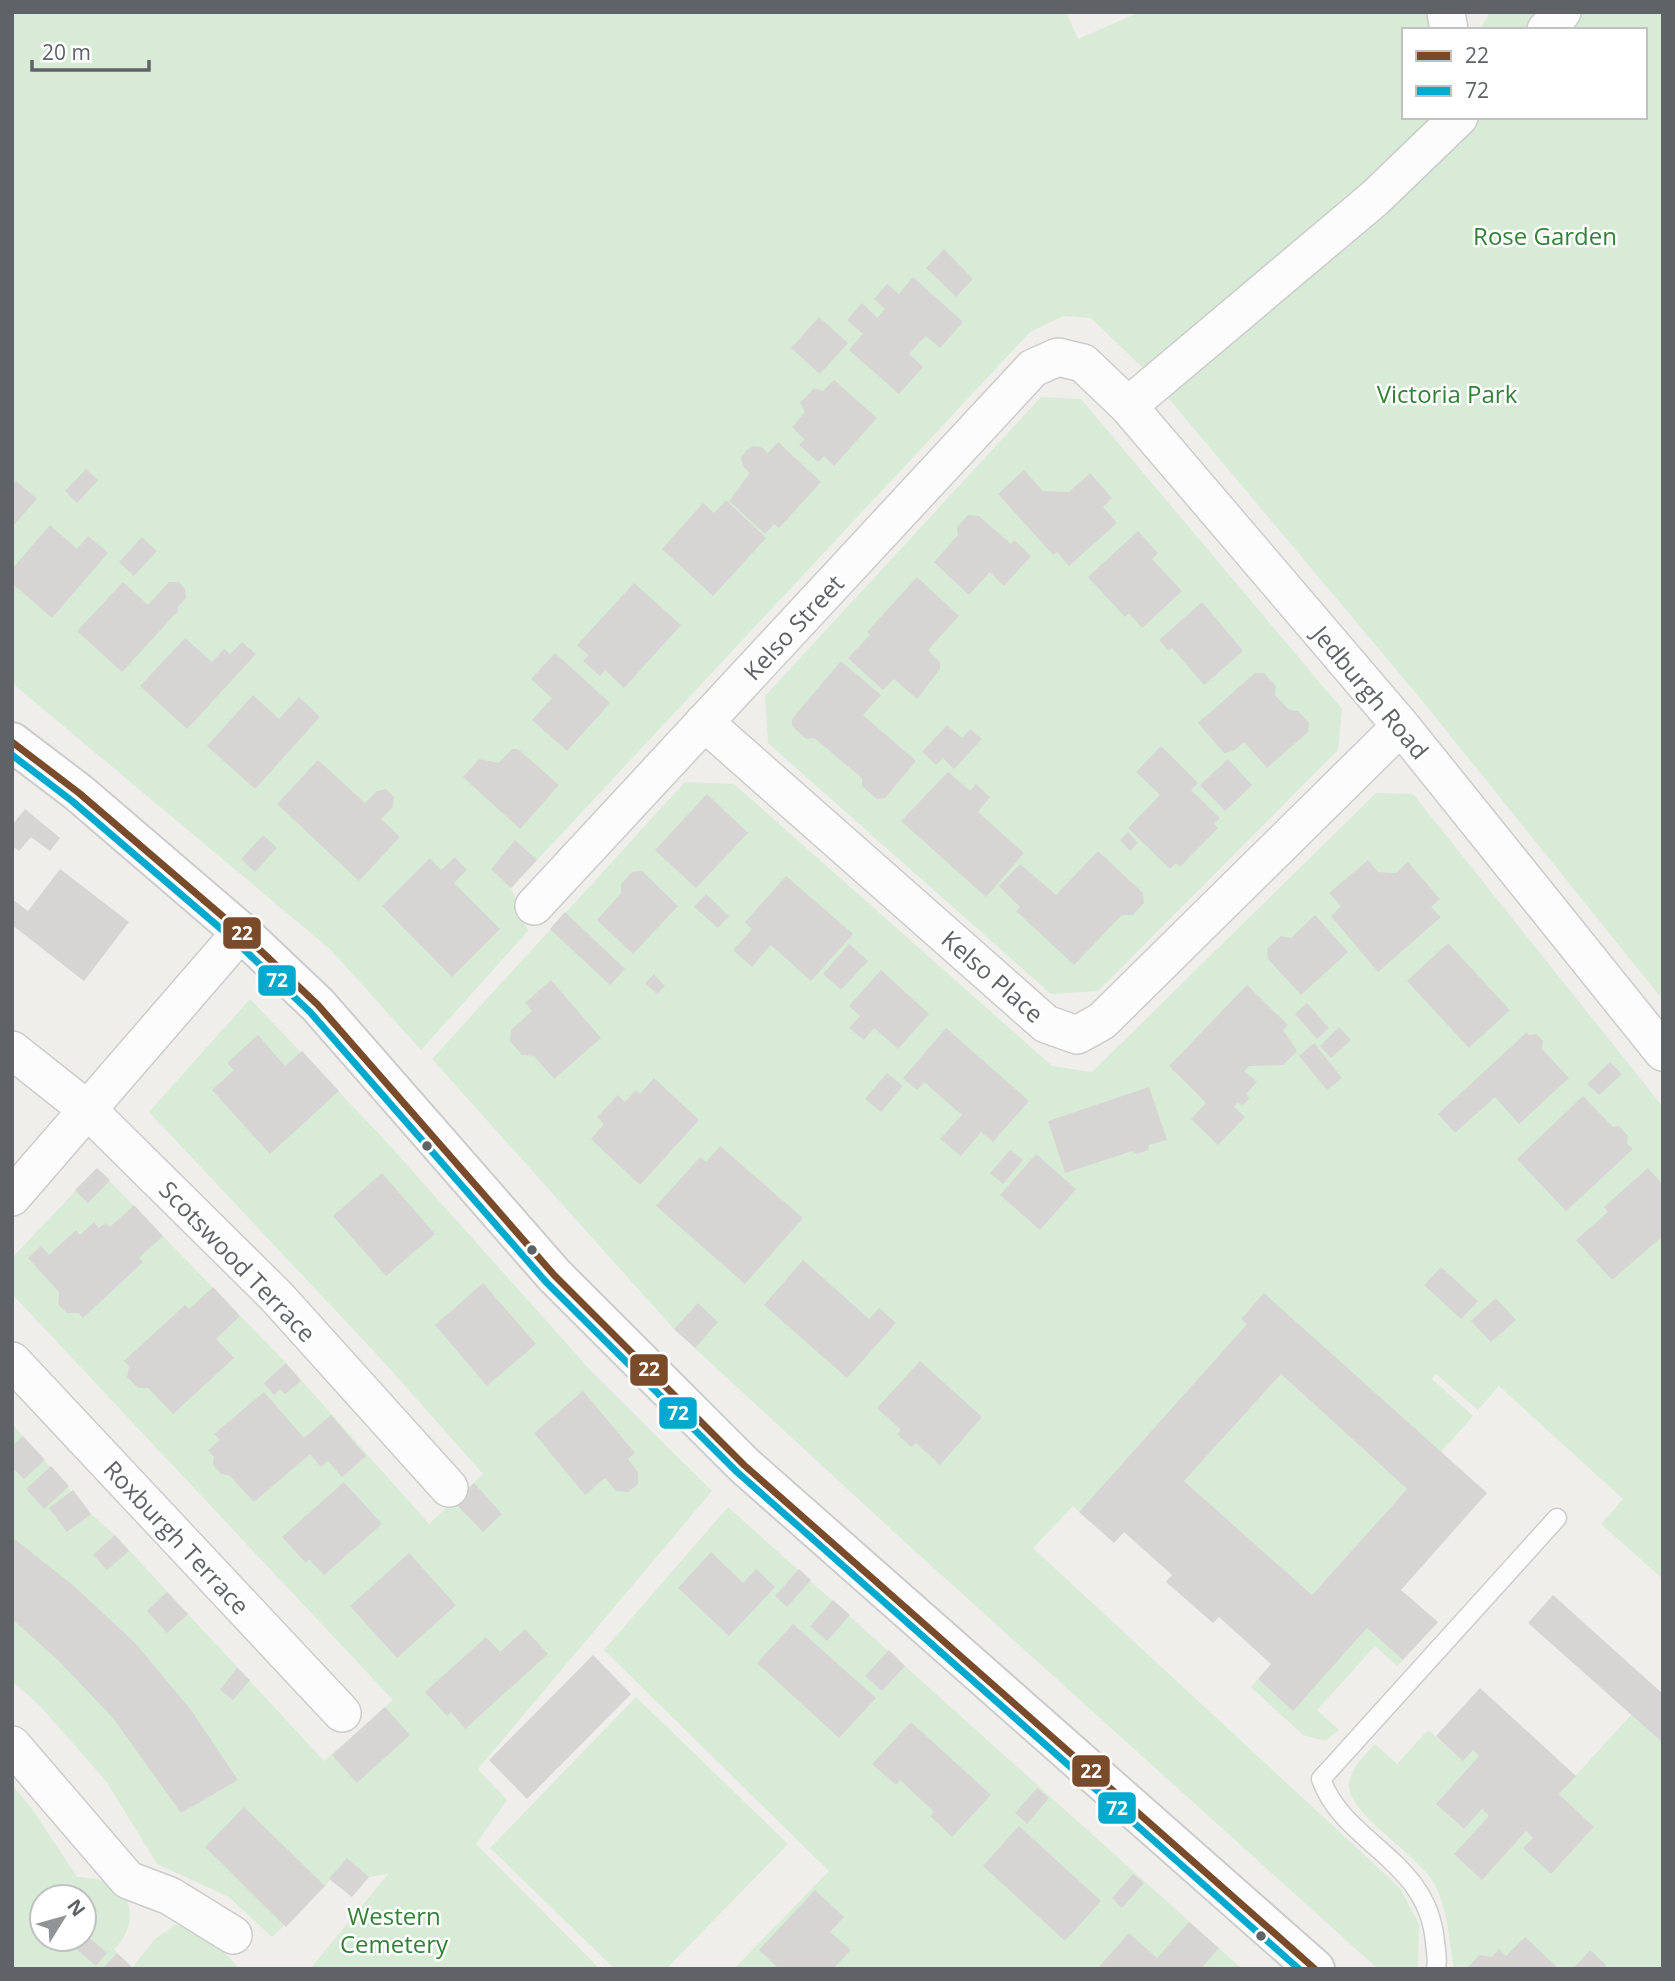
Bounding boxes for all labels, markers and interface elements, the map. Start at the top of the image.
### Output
scale bar [32,28,149,72]
legend [1402,28,1647,119]
text: 20 m [42,38,91,66]
text: 22 [1465,41,1489,69]
text: 72 [1465,76,1489,104]
park label: Rose Garden [1473,219,1617,252]
park label: Victoria Park [1377,377,1518,410]
street label: Kelso Street [735,567,851,687]
street label: Jedburgh Road [1304,617,1437,766]
line badge: 22 [222,916,262,950]
text: 22 [231,920,253,946]
street label: Kelso Place [935,922,1051,1030]
line badge: 72 [257,964,297,997]
text: 72 [266,967,288,993]
unlabelled marker [420,1139,434,1153]
street label: Scotswood Terrace [152,1173,324,1349]
unlabelled marker [525,1243,539,1257]
line badge: 22 [629,1353,669,1387]
text: 22 [638,1356,660,1382]
line badge: 72 [658,1396,698,1430]
text: 72 [667,1400,689,1426]
street label: Roxburgh Terrace [97,1453,257,1621]
line badge: 22 [1071,1754,1111,1788]
text: 22 [1080,1758,1102,1784]
line badge: 72 [1097,1791,1137,1825]
text: 72 [1106,1795,1128,1821]
north arrow [28,1883,98,1953]
text: N [62,1894,92,1922]
park label: Western Cemetery [340,1899,449,1960]
unlabelled marker [1254,1929,1268,1943]

